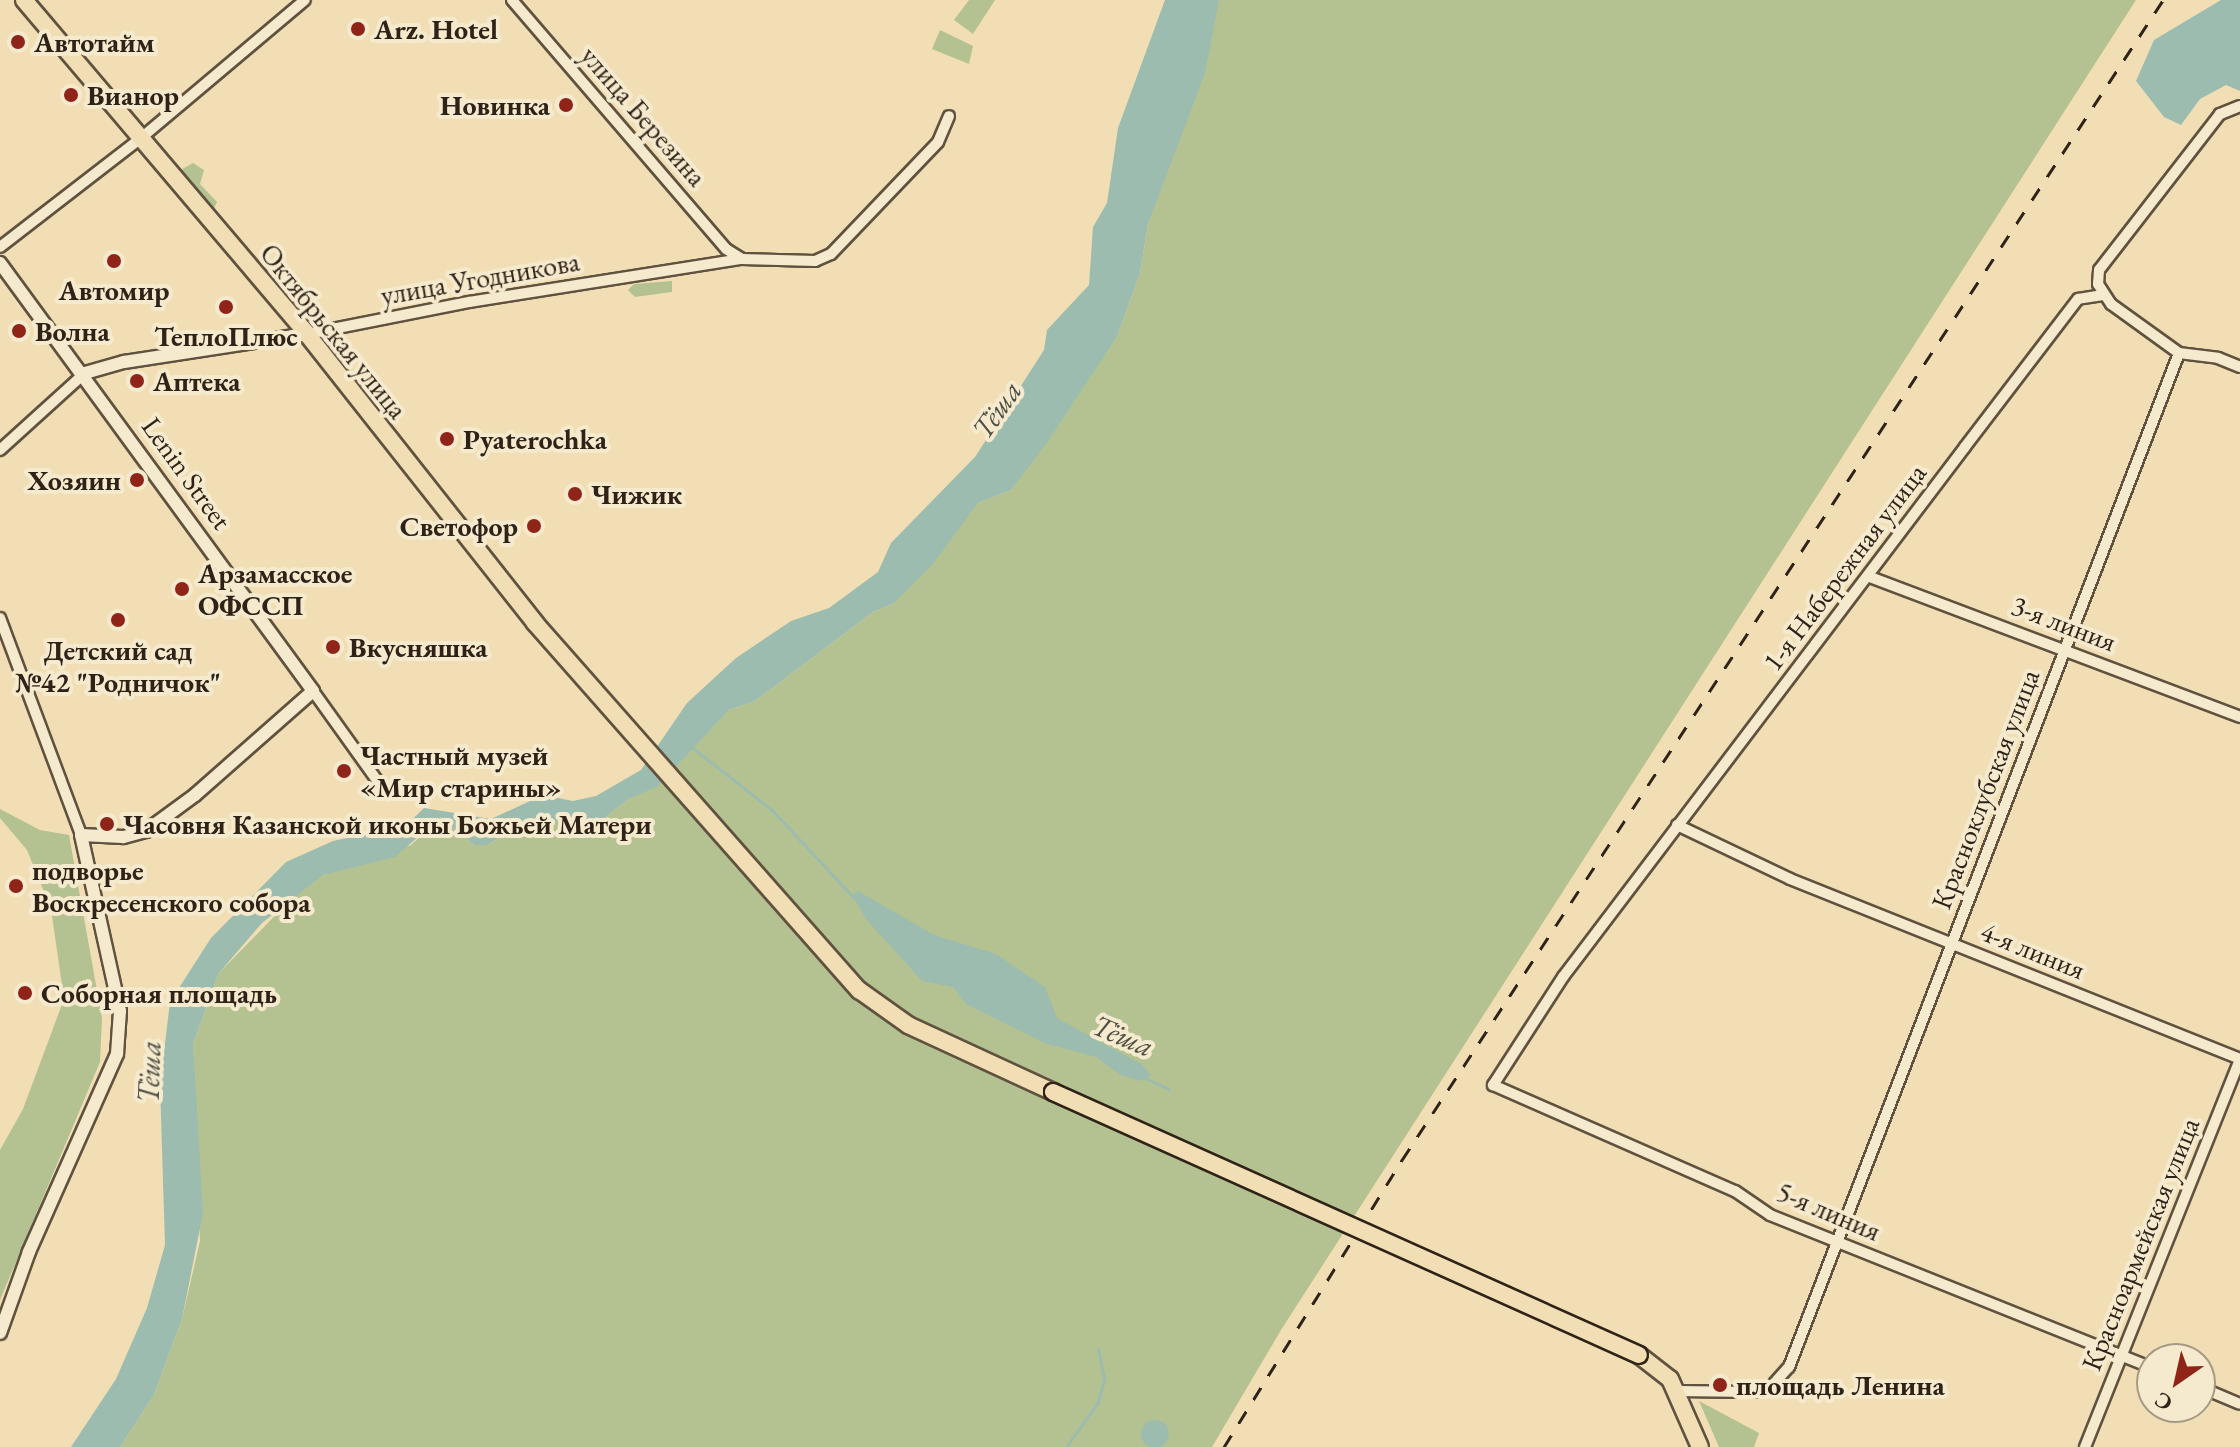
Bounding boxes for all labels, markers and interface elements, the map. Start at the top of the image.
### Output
place label: Arz. Hotel [374,12,498,46]
marker: Arz. Hotel [349,20,367,38]
place label: Автотайм [34,25,155,59]
marker: Автотайм [9,33,27,51]
street label: улица Березина [574,39,714,193]
place label: Вианор [87,78,179,112]
marker: Вианор [62,86,80,104]
place label: Новинка [440,88,550,122]
marker: Новинка [557,96,575,114]
street label: Октябрьская улица [253,237,415,425]
street label: улица Угодникова [378,244,582,312]
marker: Автомир [105,252,123,270]
place label: Автомир [58,273,170,307]
marker: ТеплоПлюс [217,298,235,316]
place label: Волна [35,314,110,348]
place label: ТеплоПлюс [154,319,298,353]
marker: Волна [10,322,28,340]
place label: Аптека [153,364,241,398]
marker: Аптека [128,372,146,390]
water label: Тёша [964,374,1030,446]
street label: Lenin Street [135,410,239,536]
place label: Pyaterochka [463,422,607,456]
marker: Pyaterochka [438,430,456,448]
street label: 1-я Набережная улица [1755,457,1933,677]
place label: Хозяин [27,463,121,497]
marker: Хозяин [128,471,146,489]
place label: Чижик [591,477,682,511]
marker: Чижик [566,485,584,503]
place label: Светофор [400,509,518,543]
marker: Светофор [525,517,543,535]
place label: Арзамасское ОФССП [198,556,352,622]
marker: Арзамасское ОФССП [173,580,191,598]
street label: 3-я линия [2007,588,2121,658]
marker: Детский сад №42 "Родничок" [109,611,127,629]
place label: Вкусняшка [349,630,488,664]
place label: Детский сад №42 "Родничок" [15,633,221,699]
marker: Вкусняшка [324,638,342,656]
street label: Красноклубская улица [1924,664,2046,914]
place label: Частный музей «Мир старины» [360,738,561,804]
marker: Частный музей «Мир старины» [335,762,353,780]
place label: Часовня Казанской иконы Божьей Матери [123,807,652,841]
marker: Часовня Казанской иконы Божьей Матери [98,815,116,833]
place label: подворье Воскресенского собора [32,853,310,919]
marker: подворье Воскресенского собора [7,877,25,895]
street label: 4-я линия [1976,914,2090,986]
place label: Соборная площадь [41,976,277,1010]
marker: Соборная площадь [16,984,34,1002]
water label: Тёша [1087,1007,1159,1065]
water label: Тёша [131,1040,169,1104]
street label: Красноармейская улица [2074,1113,2206,1375]
street label: 5-я линия [1772,1174,1886,1248]
north arrow [2136,1343,2216,1423]
place label: площадь Ленина [1736,1368,1945,1402]
marker: площадь Ленина [1711,1376,1729,1394]
text: С [2149,1385,2178,1418]

